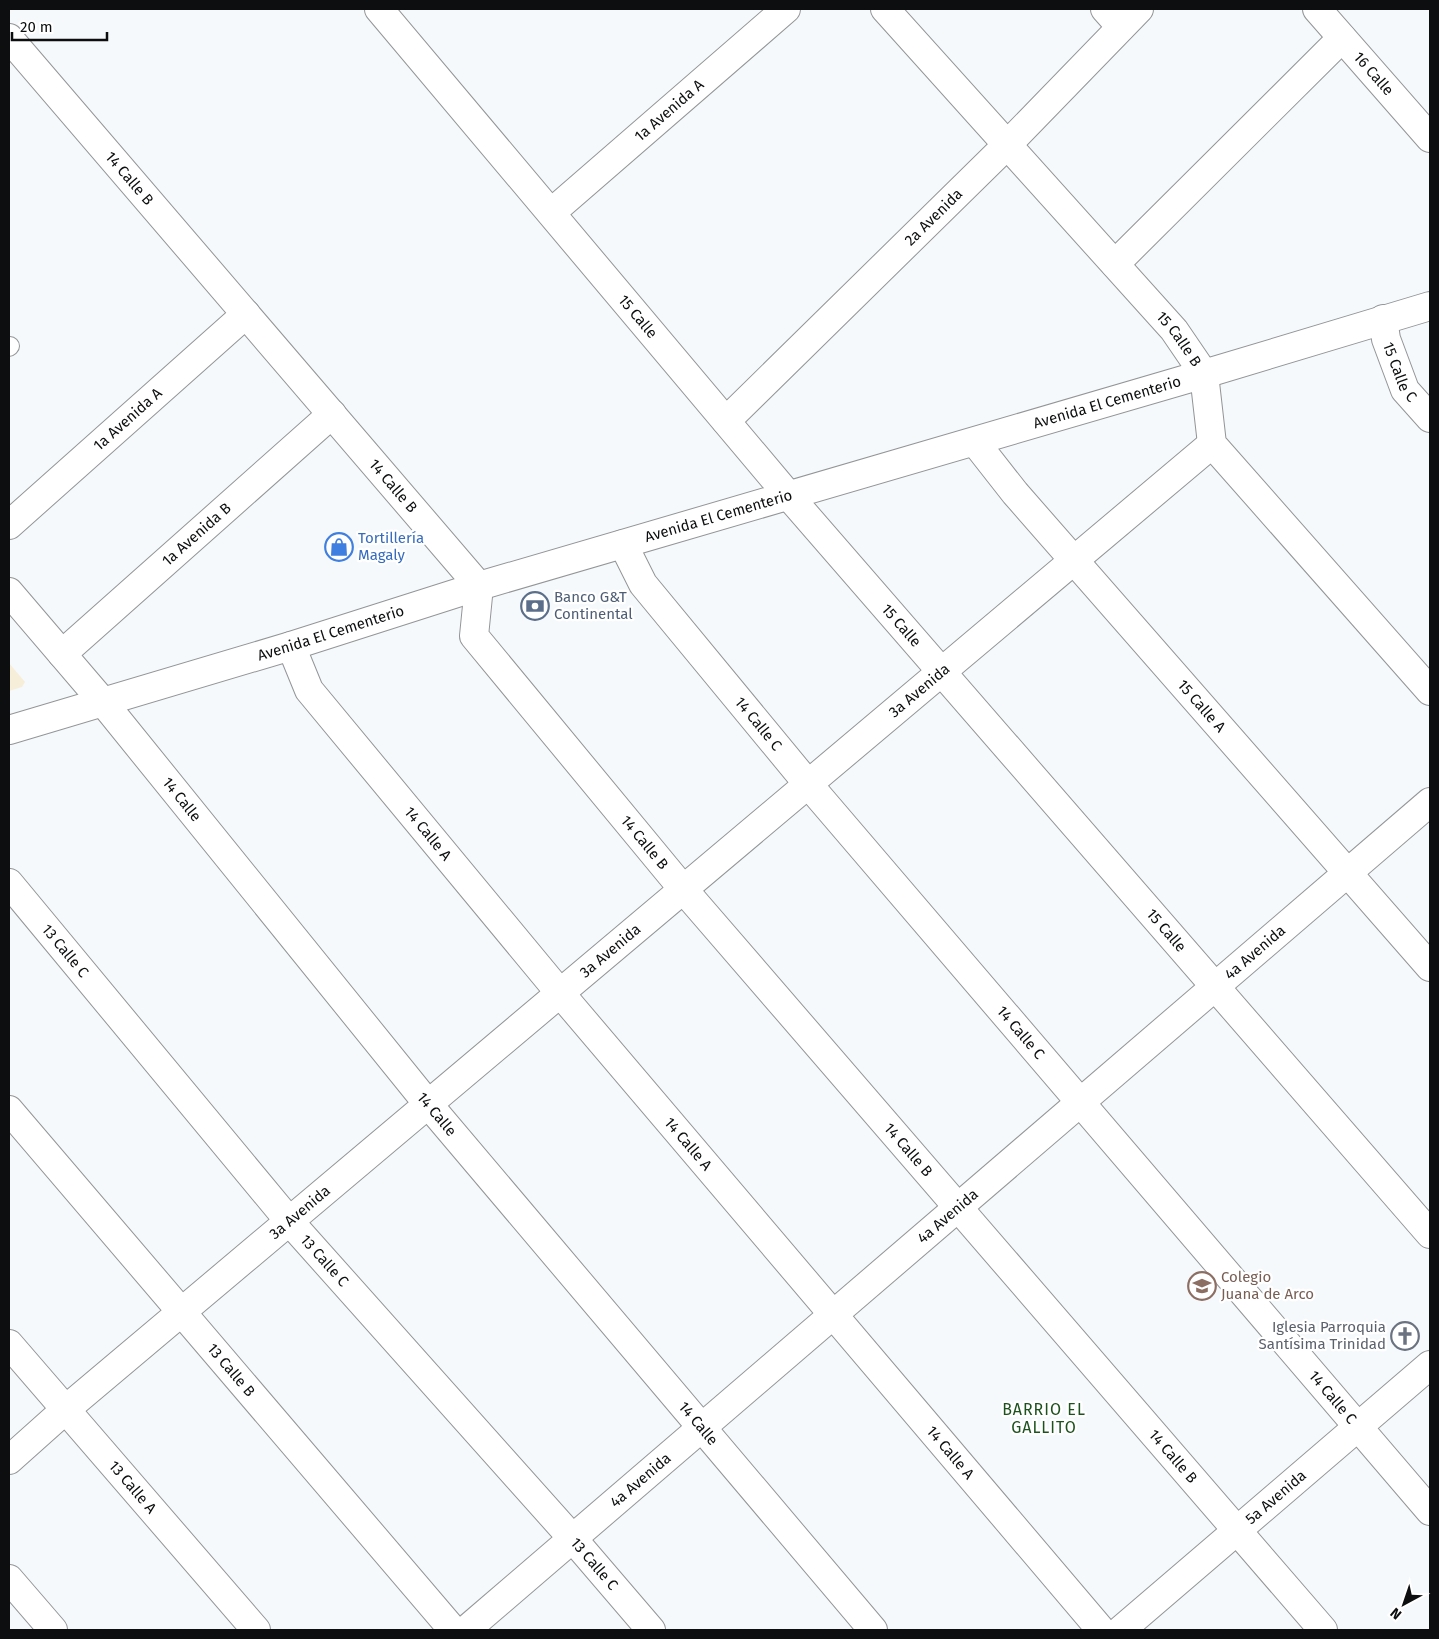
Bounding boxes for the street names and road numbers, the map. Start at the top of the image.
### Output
street label: 16 Calle [1350,48,1397,99]
street label: 1a Avenida A [631,75,708,145]
street label: 14 Calle B [102,148,157,209]
street label: 2a Avenida [901,185,966,249]
street label: 15 Calle [614,291,661,342]
street label: 15 Calle B [1153,308,1205,370]
street label: 15 Calle C [1379,340,1421,406]
street label: Avenida El Cementerio [1031,372,1183,432]
street label: 1a Avenida A [90,384,166,454]
street label: 14 Calle B [365,455,421,516]
street label: Avenida El Cementerio [642,486,794,546]
street label: 1a Avenida B [158,499,235,570]
street label: 15 Calle [878,600,925,651]
street label: Avenida El Cementerio [255,601,406,665]
street label: 3a Avenida [885,660,953,721]
street label: 15 Calle A [1174,676,1230,736]
street label: 14 Calle C [731,693,786,755]
street label: 14 Calle [159,774,205,825]
street label: 14 Calle A [401,803,456,864]
street label: 14 Calle B [617,812,672,873]
street label: 15 Calle [1143,905,1190,956]
street label: 3a Avenida [576,920,644,981]
street label: 13 Calle C [38,921,93,981]
street label: 4a Avenida [1221,921,1289,983]
street label: 14 Calle C [993,1002,1049,1063]
street label: 14 Calle [413,1089,460,1140]
street label: 14 Calle A [661,1114,716,1175]
street label: 14 Calle B [880,1119,936,1180]
street label: 3a Avenida [266,1182,334,1243]
street label: 4a Avenida [914,1185,982,1247]
street label: 13 Calle C [297,1231,353,1291]
street label: 13 Calle B [203,1340,259,1400]
street label: 14 Calle C [1305,1367,1361,1428]
street label: 14 Calle [675,1398,722,1449]
street label: 14 Calle A [923,1422,978,1483]
street label: 14 Calle B [1145,1426,1201,1487]
street label: 4a Avenida [606,1449,675,1511]
street label: 13 Calle A [105,1457,160,1517]
street label: 5a Avenida [1242,1466,1310,1528]
street label: 13 Calle C [567,1534,622,1594]

